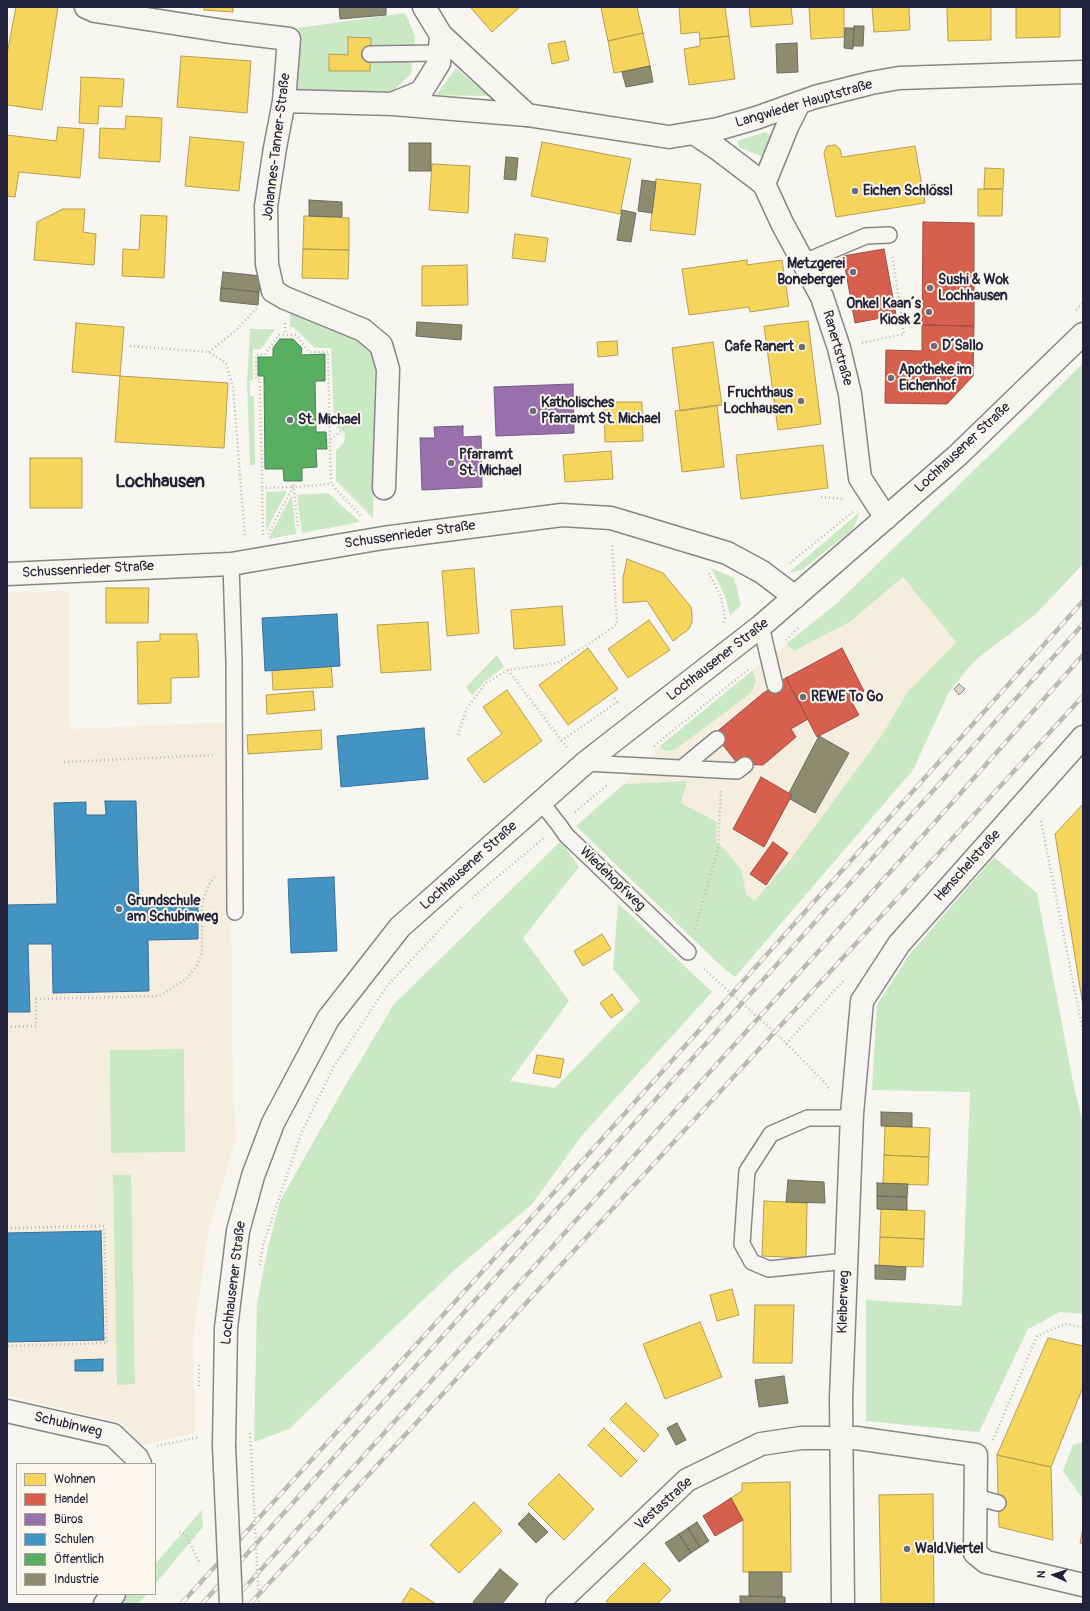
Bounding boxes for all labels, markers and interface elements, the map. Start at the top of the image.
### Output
street label: Johannes-Tanner-Straße [260,72,294,222]
street label: Langwieder Hauptstraße [733,76,875,132]
place label: Eichen Schlössl [863,183,953,199]
marker: Eichen Schlössl [850,186,860,196]
place label: Metzgerei Boneberger [777,256,845,288]
marker: Metzgerei Boneberger [848,267,858,277]
place label: Sushi & Wok Lochhausen [938,272,1009,304]
marker: Sushi & Wok Lochhausen [925,283,935,293]
place label: Onkel Kaan´s Kiosk 2 [846,296,921,328]
marker: Onkel Kaan´s Kiosk 2 [924,307,934,317]
street label: Ranertstraße [818,308,856,388]
place label: D´Sallo [942,338,983,354]
place label: Cafe Ranert [724,339,794,355]
marker: D´Sallo [929,341,939,351]
marker: Cafe Ranert [797,342,807,352]
place label: Apotheke im Eichenhof [899,362,972,394]
marker: Apotheke im Eichenhof [886,373,896,383]
place label: Fruchthaus Lochhausen [723,385,793,418]
place label: Katholisches Pfarramt St. Michael [541,395,661,428]
marker: Fruchthaus Lochhausen [796,396,806,406]
street label: Lochhausener Straße [912,399,1014,497]
marker: Katholisches Pfarramt St. Michael [528,406,538,416]
place label: St. Michael [298,412,361,428]
marker: St. Michael [285,415,295,425]
place label: Pfarramt St. Michael [459,447,522,480]
marker: Pfarramt St. Michael [446,458,456,468]
district label: Lochhausen [115,471,205,493]
street label: Schussenrieder Straße [343,517,477,553]
street label: Schussenrieder Straße [22,558,154,582]
street label: Lochhausener Straße [664,615,772,705]
place label: REWE To Go [811,689,883,705]
marker: REWE To Go [798,692,808,702]
street label: Lochhausener Straße [417,818,521,914]
street label: Henschelstraße [931,827,1005,905]
street label: Wiedehopfweg [576,843,648,915]
place label: Grundschule am Schubinweg [127,893,218,926]
marker: Grundschule am Schubinweg [114,904,124,914]
street label: Lochhausener Straße [218,1220,250,1346]
street label: Kleiberweg [834,1270,854,1334]
street label: Schubinweg [32,1409,104,1441]
legend [16,1463,156,1595]
text: Wohnen [54,1472,96,1487]
street label: Vestastraße [632,1474,696,1534]
text: Handel [54,1492,88,1507]
text: Büros [54,1512,83,1527]
text: Schulen [54,1532,94,1547]
place label: Wald.Viertel [915,1541,984,1557]
marker: Wald.Viertel [902,1544,912,1554]
text: Öffentlich [54,1552,104,1567]
north arrow [1034,1555,1074,1595]
text: N [1035,1570,1048,1578]
text: Industrie [54,1572,99,1587]

